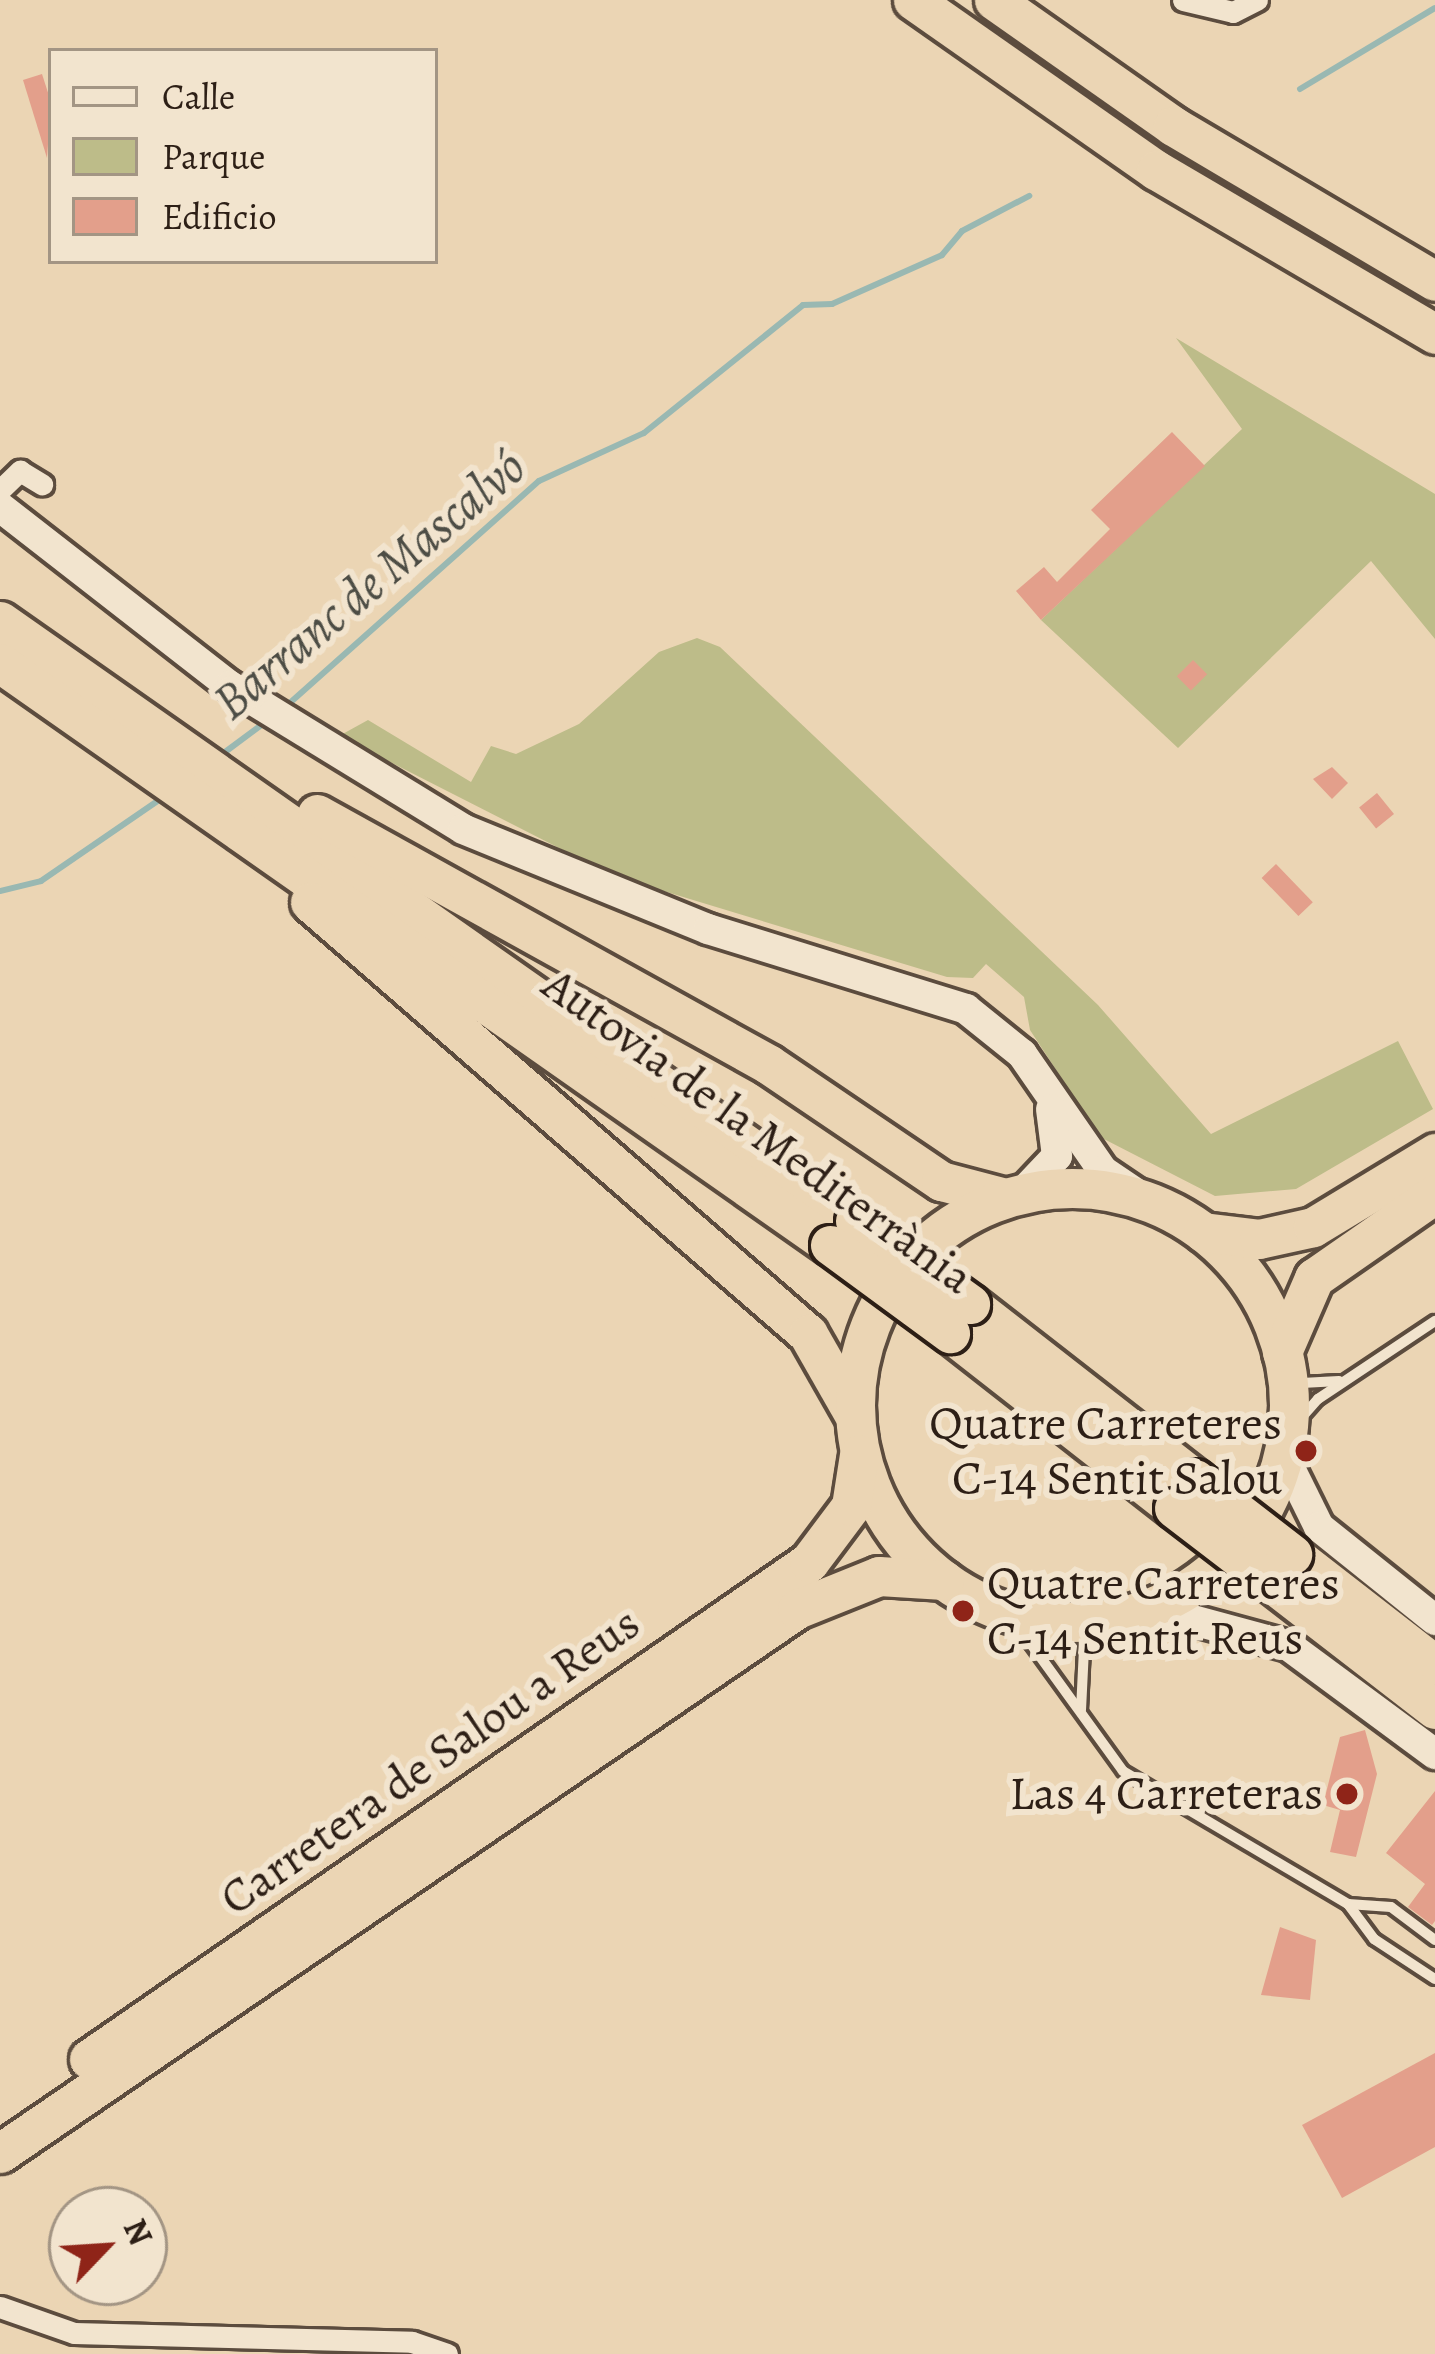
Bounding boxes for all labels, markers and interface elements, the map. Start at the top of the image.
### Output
legend [48,48,438,264]
text: Calle [162,72,235,121]
text: Parque [162,132,266,181]
text: Edificio [162,192,276,241]
water label: Barranc de Mascalvó [201,436,537,732]
street label: Autovia de la Mediterrània [532,956,984,1306]
place label: Quatre Carreteres C-14 Sentit Salou [929,1394,1282,1507]
marker: Quatre Carreteres C-14 Sentit Salou [1293,1438,1319,1464]
place label: Quatre Carreteres C-14 Sentit Reus [987,1554,1340,1667]
street label: Carretera de Salou a Reus [209,1594,651,1928]
marker: Quatre Carreteres C-14 Sentit Reus [950,1598,976,1624]
place label: Las 4 Carreteras [1009,1765,1323,1823]
marker: Las 4 Carreteras [1334,1781,1360,1807]
north arrow [48,2186,168,2306]
text: N [113,2211,164,2252]

